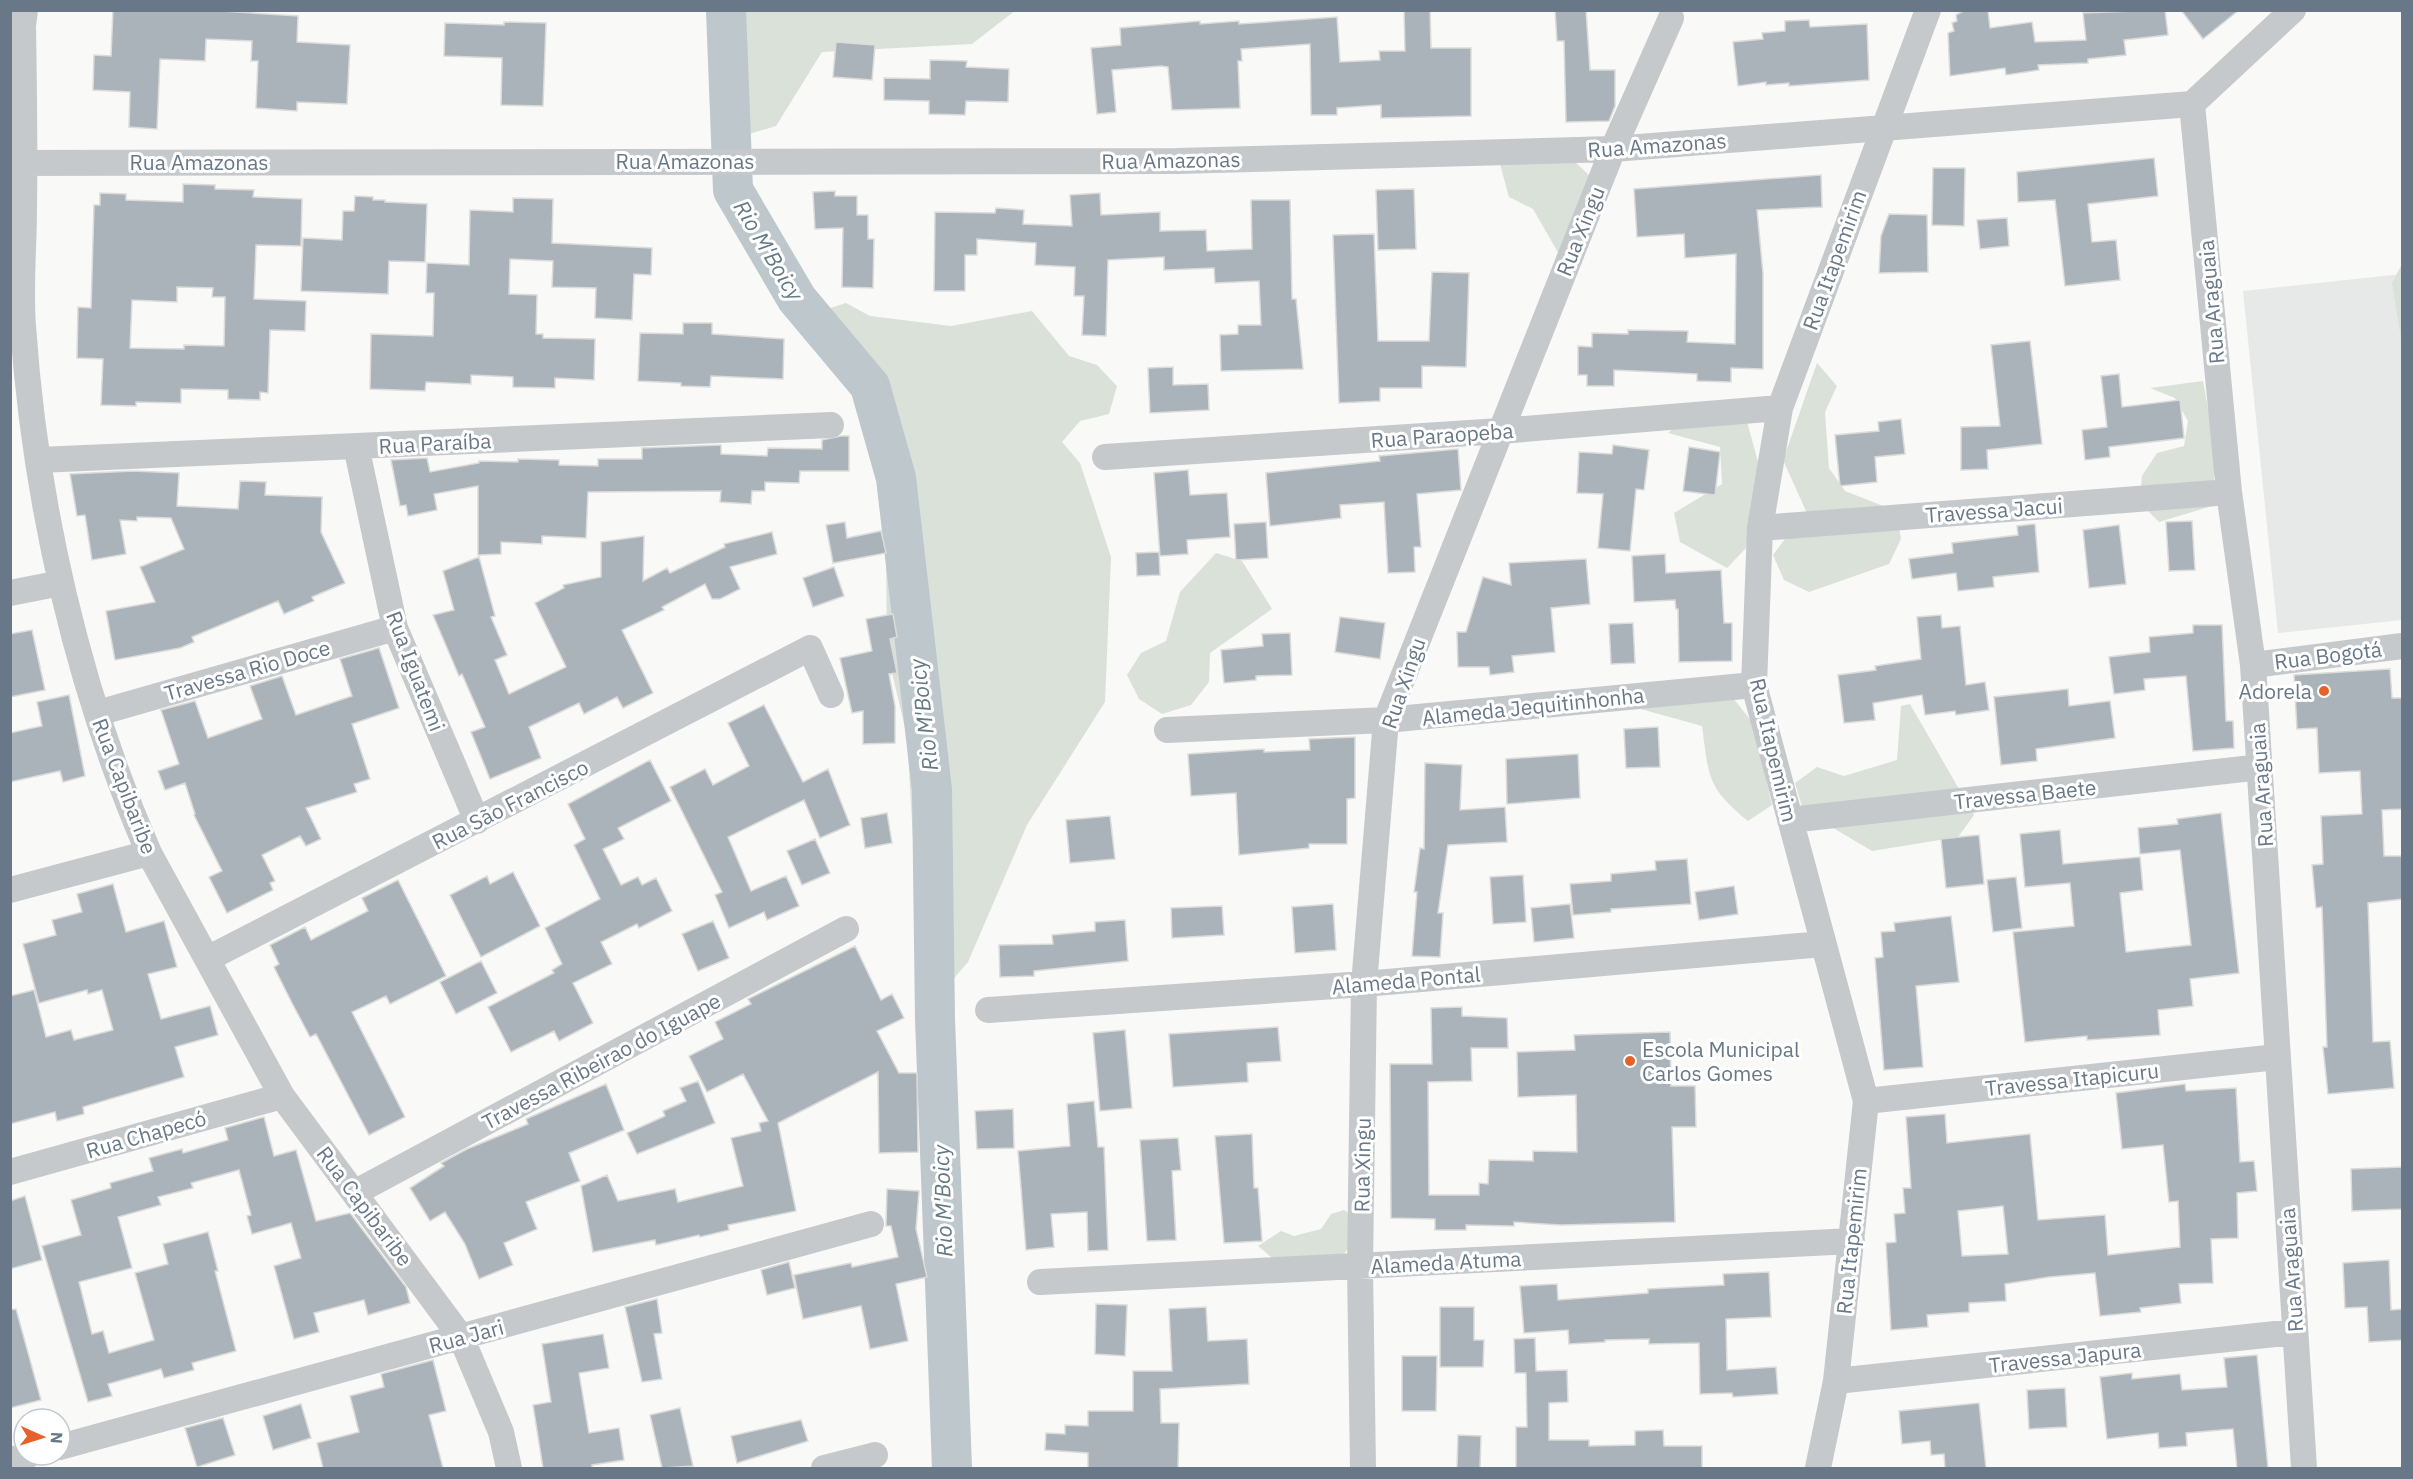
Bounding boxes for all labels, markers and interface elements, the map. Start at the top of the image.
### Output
street label: Rua Amazonas [1587,126,1727,164]
street label: Rua Amazonas [1101,145,1241,175]
street label: Rua Amazonas [615,147,755,175]
street label: Rua Amazonas [129,148,269,176]
street label: Rua Xingu [1549,182,1611,280]
street label: Rua Itapemirim [1796,186,1872,334]
water label: Rio M'Boicy [728,194,811,307]
street label: Rua Araguaia [2192,239,2230,365]
street label: Rua Paraopeba [1370,416,1514,454]
street label: Rua Paraíba [378,426,492,460]
street label: Travessa Jacui [1924,491,2064,529]
street label: Rua Iguatemi [380,607,452,735]
street label: Travessa Rio Doce [161,633,333,707]
street label: Rua Xingu [1374,634,1432,732]
street label: Rua Bogotá [2273,635,2383,675]
water label: Rio M'Boicy [902,656,944,772]
street label: Rua Itapemirim [1744,675,1804,825]
place label: Adorela [2239,677,2312,705]
street label: Alameda Jequitinhonha [1420,680,1646,732]
marker: Adorela [2317,684,2331,698]
street label: Rua Capibaribe [86,714,164,858]
street label: Rua Araguaia [2243,722,2279,848]
street label: Rua São Francisco [427,752,593,856]
street label: Travessa Baete [1952,773,2098,815]
street label: Alameda Pontal [1331,960,1482,1000]
street label: Travessa Ribeirao do Iguape [477,986,725,1136]
place label: Escola Municipal Carlos Gomes [1642,1035,1800,1087]
marker: Escola Municipal Carlos Gomes [1623,1054,1637,1068]
street label: Travessa Itapicuru [1984,1056,2160,1102]
street label: Rua Chapecó [83,1104,209,1164]
street label: Rua Xingu [1347,1117,1377,1213]
street label: Rua Capibaribe [311,1140,419,1272]
water label: Rio M'Boicy [926,1143,958,1258]
street label: Rua Itapemirim [1829,1166,1873,1316]
street label: Rua Araguaia [2273,1207,2309,1333]
street label: Alameda Atuma [1370,1244,1522,1280]
street label: Rua Jari [425,1313,507,1359]
street label: Travessa Japura [1988,1335,2142,1379]
north arrow [12,1407,72,1467]
text: N [47,1431,67,1444]

